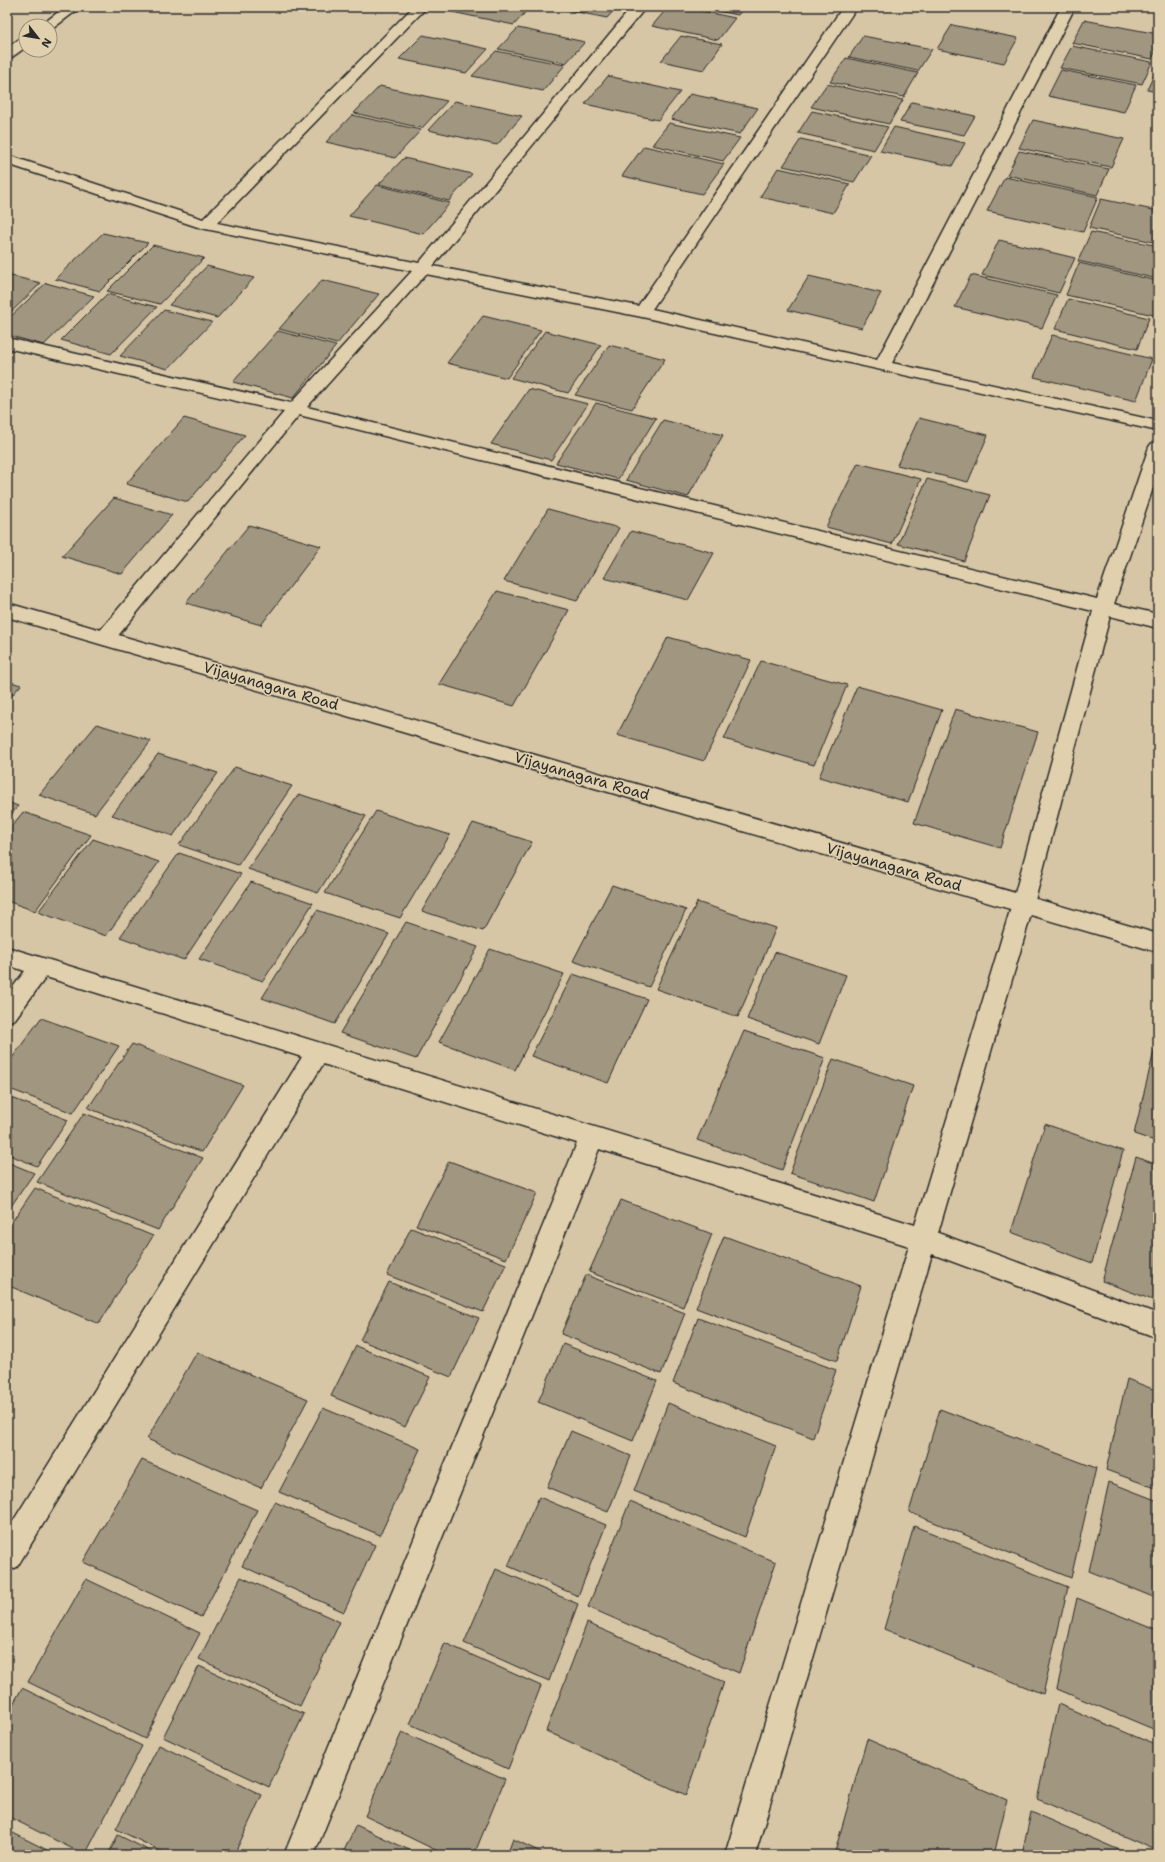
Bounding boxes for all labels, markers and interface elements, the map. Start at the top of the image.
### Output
north arrow [18,18,58,58]
text: N [37,35,55,51]
street label: Vijayanagara Road [201,657,342,715]
street label: Vijayanagara Road [512,747,653,805]
street label: Vijayanagara Road [824,838,965,896]

